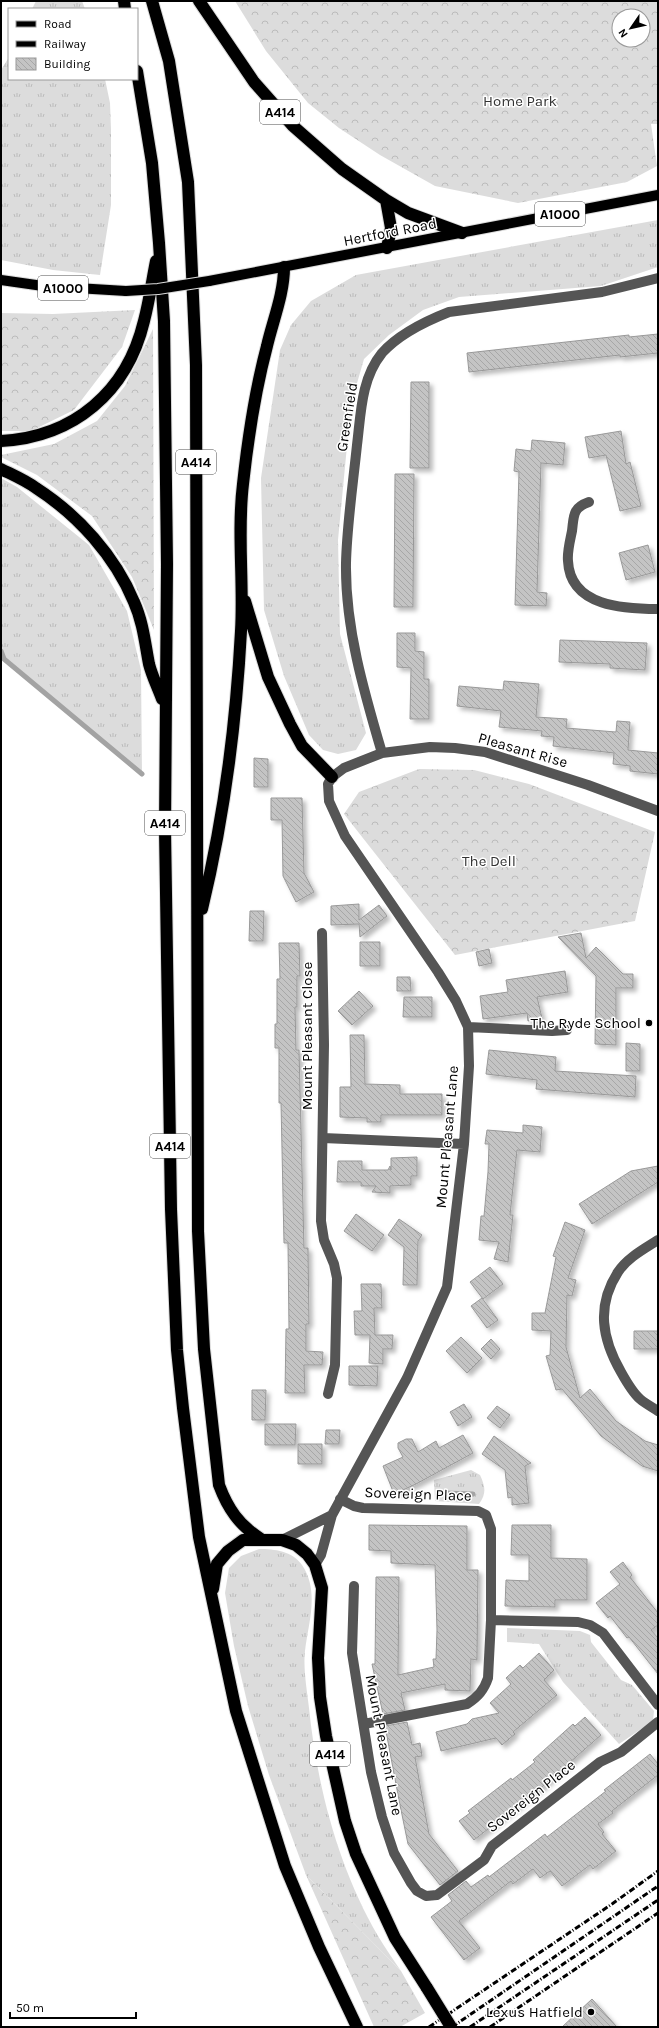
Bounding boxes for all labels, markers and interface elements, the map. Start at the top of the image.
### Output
legend [8,8,138,80]
north arrow [611,8,651,48]
text: Road [44,17,72,31]
text: N [616,26,631,40]
text: Railway [44,37,86,51]
text: Building [44,57,91,71]
park label: Home Park [483,92,557,110]
road number: A414 [260,100,300,124]
road number: A1000 [535,202,585,226]
street label: Hertford Road [342,214,438,250]
road number: A1000 [38,276,88,300]
street label: Greenfield [333,381,361,453]
road number: A414 [176,450,216,474]
street label: Pleasant Rise [476,729,570,771]
road number: A414 [145,811,185,835]
park label: The Dell [462,852,516,870]
street label: Mount Pleasant Close [298,962,316,1110]
place label: The Ryde School [530,1014,641,1032]
marker: The Ryde School [644,1018,654,1028]
street label: Mount Pleasant Lane [432,1065,462,1209]
road number: A414 [150,1134,190,1158]
street label: Sovereign Place [364,1483,472,1505]
street label: Mount Pleasant Lane [362,1673,406,1817]
road number: A414 [310,1742,350,1766]
street label: Sovereign Place [483,1756,579,1836]
scale bar [10,1994,136,2020]
text: 50 m [16,2001,44,2015]
place label: Lexus Hatfield [486,2003,583,2021]
marker: Lexus Hatfield [586,2007,596,2017]

